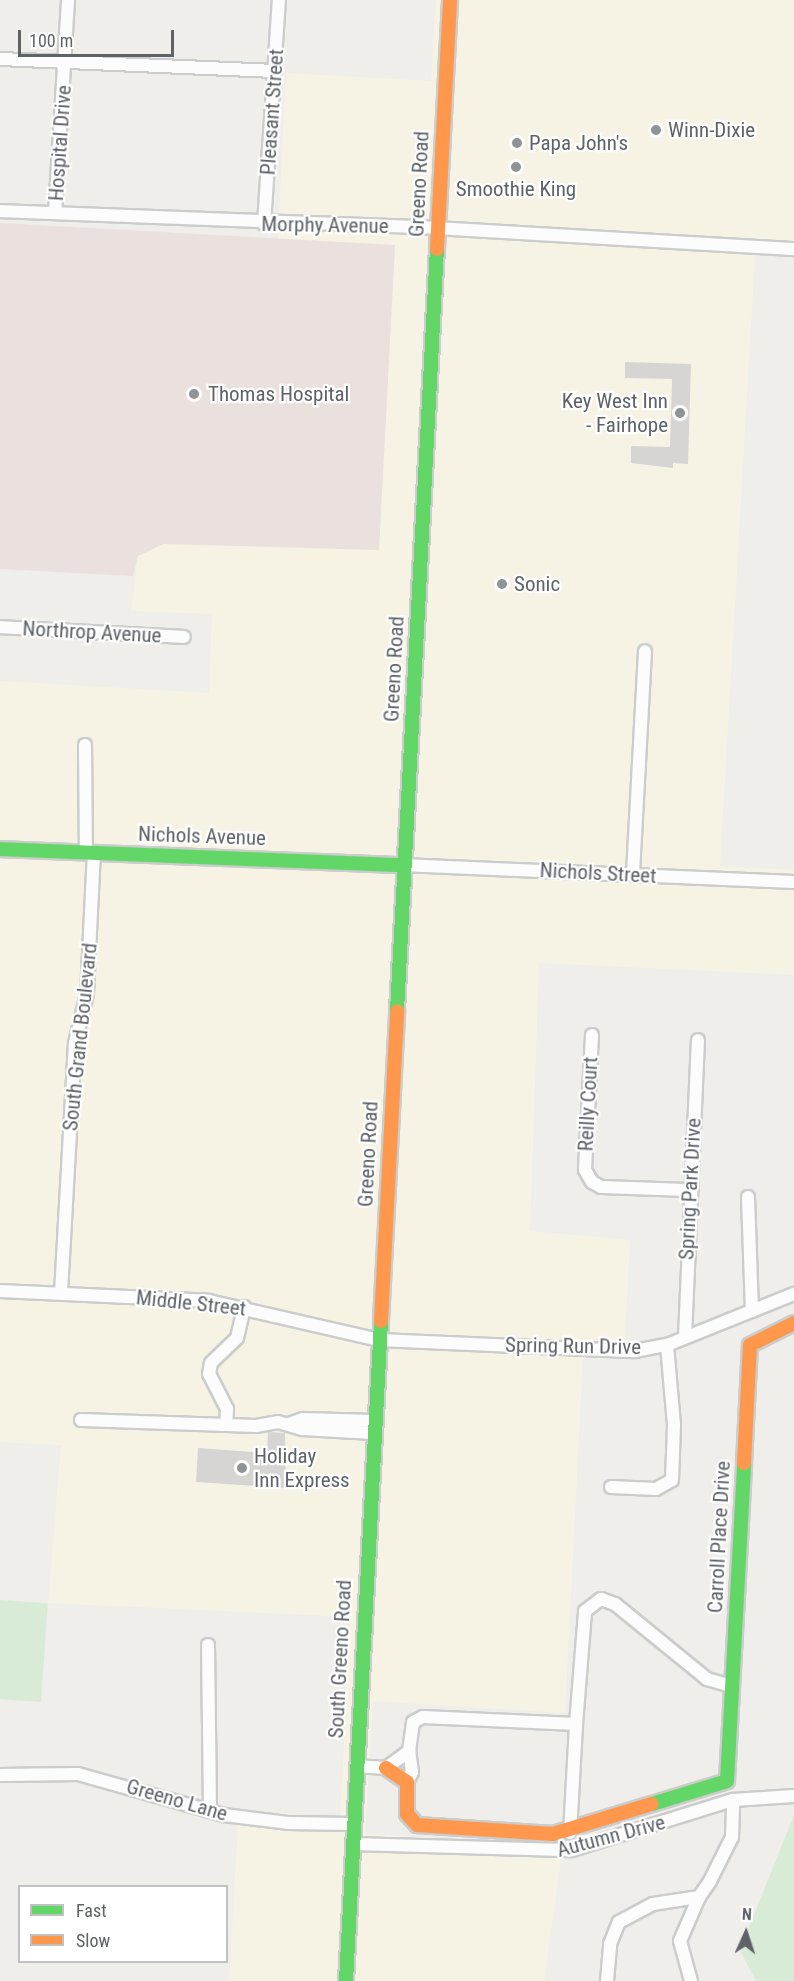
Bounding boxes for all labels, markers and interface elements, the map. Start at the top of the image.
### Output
scale bar [21,18,177,56]
text: 100 m [29,30,73,51]
street label: Pleasant Street [255,48,289,176]
street label: Hospital Drive [43,84,77,202]
place label: Winn-Dixie [668,117,755,143]
marker: Winn-Dixie [649,123,663,137]
street label: Greeno Road [404,130,434,238]
place label: Papa John's [529,130,628,156]
marker: Papa John's [510,136,524,150]
marker: Smoothie King [509,160,523,174]
place label: Smoothie King [456,176,576,202]
street label: Morphy Avenue [261,211,389,239]
place label: Thomas Hospital [208,381,349,407]
marker: Thomas Hospital [185,385,203,403]
place label: Key West Inn - Fairhope [562,388,668,438]
marker: Key West Inn - Fairhope [673,406,687,420]
place label: Sonic [514,571,560,597]
marker: Sonic [495,577,509,591]
street label: Greeno Road [379,615,409,723]
street label: Northrop Avenue [22,616,162,648]
street label: Nichols Avenue [138,821,266,851]
street label: Nichols Street [539,857,657,889]
street label: South Grand Boulevard [58,942,102,1132]
street label: Reilly Court [573,1056,603,1152]
street label: Greeno Road [353,1100,383,1208]
street label: Spring Park Drive [674,1117,706,1261]
street label: Middle Street [135,1285,247,1321]
street label: Spring Run Drive [505,1332,641,1360]
place label: Holiday Inn Express [254,1443,350,1493]
street label: Carroll Place Drive [702,1460,736,1614]
marker: Holiday Inn Express [235,1461,249,1475]
street label: South Greeno Road [323,1579,357,1739]
street label: Greeno Lane [124,1774,230,1826]
street label: Autumn Drive [554,1809,668,1863]
legend [18,1885,228,1963]
text: Fast [76,1900,107,1921]
north arrow [716,1903,776,1963]
text: N [742,1905,752,1924]
text: Slow [76,1930,110,1951]

